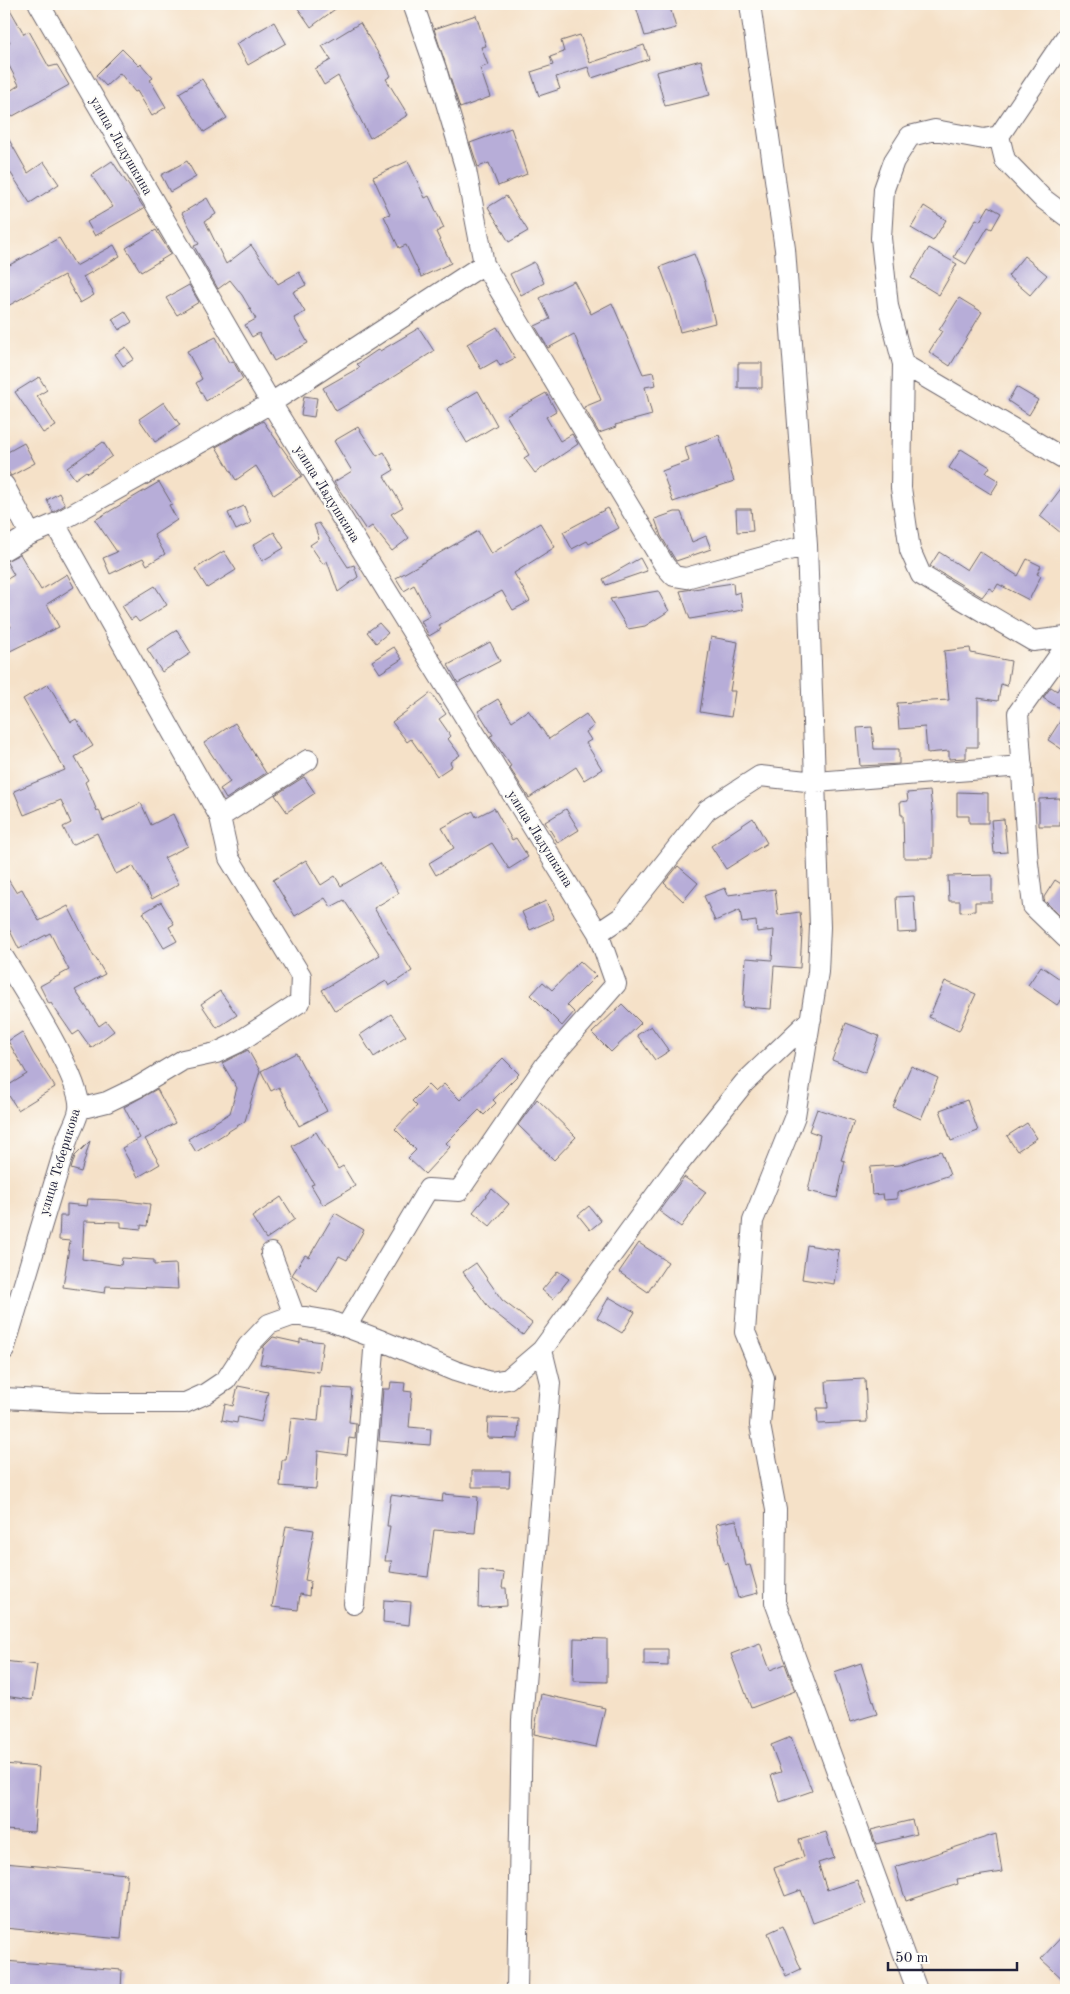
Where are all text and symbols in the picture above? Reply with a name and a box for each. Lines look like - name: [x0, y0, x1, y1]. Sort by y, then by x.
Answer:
- street label: улица Ладушкина: [87, 94, 155, 198]
- street label: улица Ладушкина: [291, 443, 363, 545]
- street label: улица Ладушкина: [504, 788, 576, 890]
- street label: улица Теберикова: [37, 1107, 83, 1217]
- scale bar: [888, 1939, 1016, 1971]
- text: 50 m: [895, 1951, 929, 1966]

